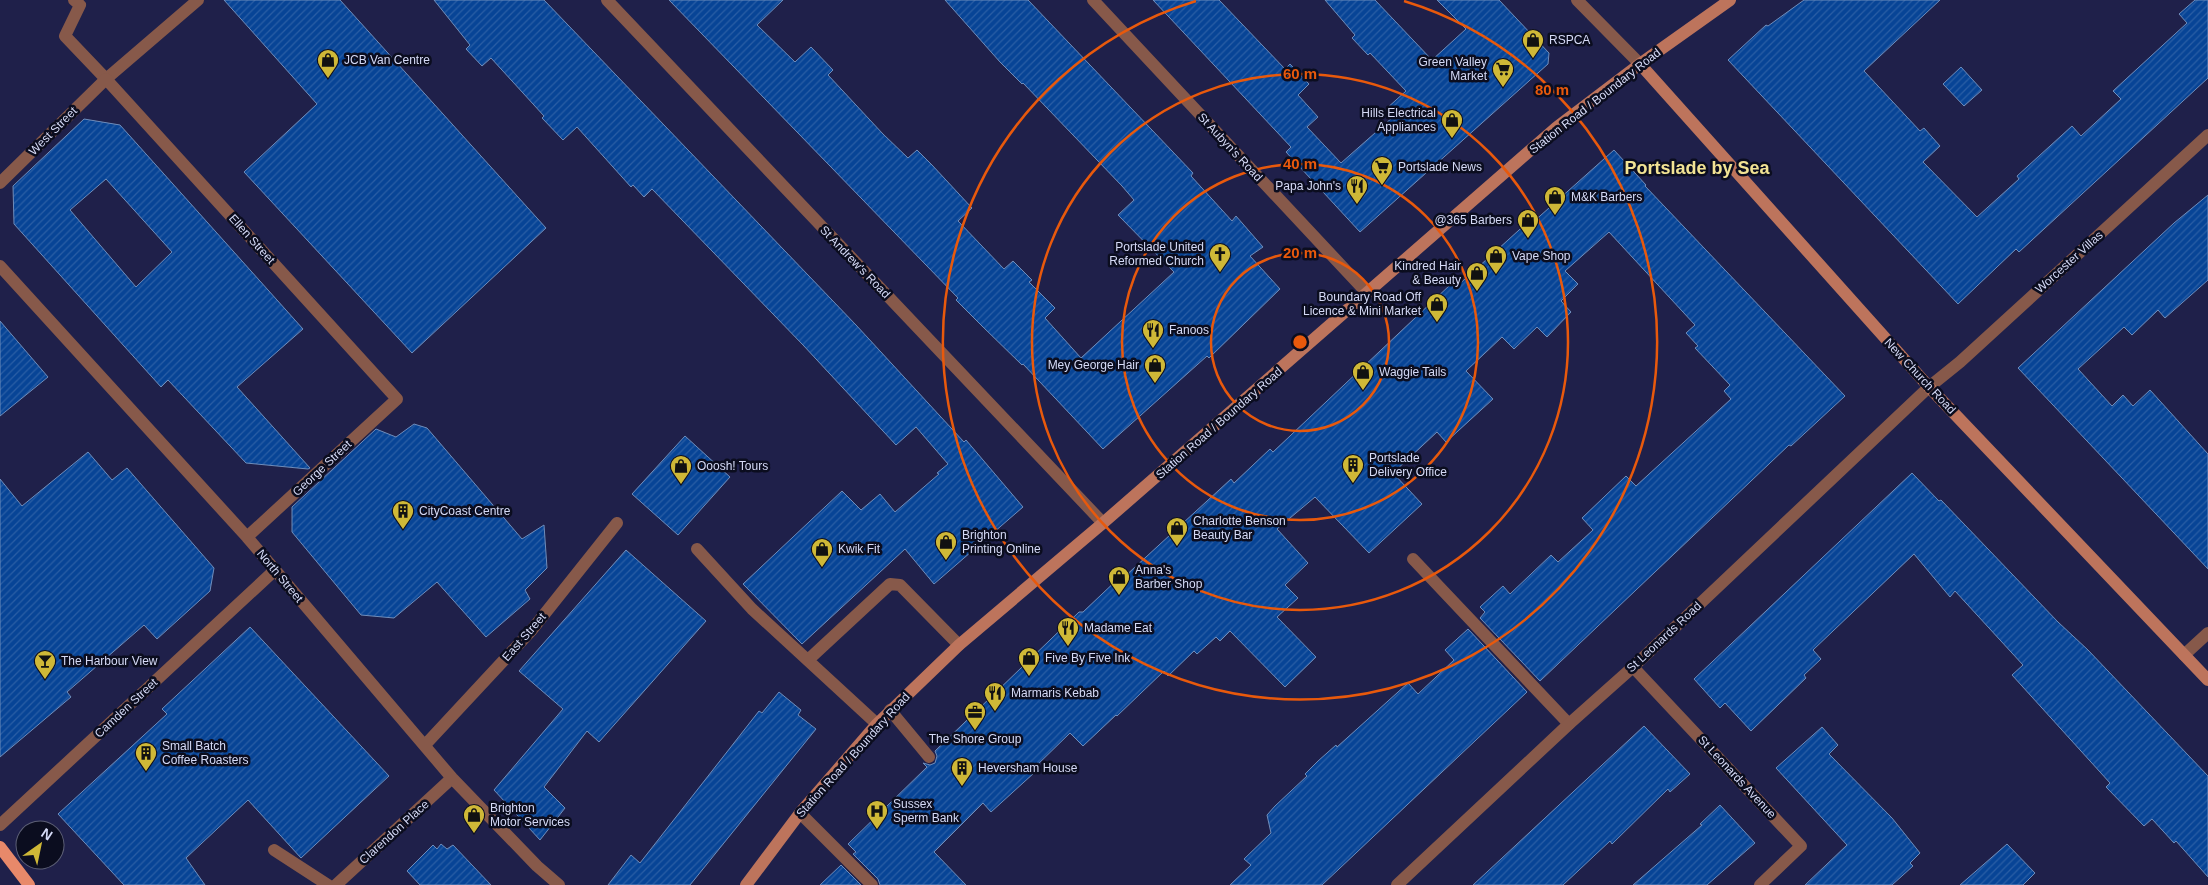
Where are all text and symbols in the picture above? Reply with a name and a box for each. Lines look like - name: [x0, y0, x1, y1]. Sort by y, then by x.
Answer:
- shop icon: RSPCA: [1521, 28, 1545, 59]
- place label: RSPCA: [1549, 33, 1590, 47]
- street label: Station Road / Boundary Road: [1527, 45, 1663, 157]
- shop icon: JCB Van Centre: [316, 48, 340, 79]
- place label: JCB Van Centre: [344, 53, 430, 67]
- place label: Green Valley Market: [1419, 55, 1488, 83]
- supermarket icon: Green Valley Market: [1491, 57, 1515, 88]
- text: 60 m: [1283, 65, 1317, 82]
- text: 80 m: [1535, 81, 1569, 98]
- street label: West Street: [26, 103, 81, 158]
- place label: Hills Electrical Appliances: [1361, 106, 1436, 134]
- shop icon: Hills Electrical Appliances: [1440, 108, 1464, 139]
- street label: St Aubyn's Road: [1195, 110, 1265, 184]
- text: 40 m: [1283, 155, 1317, 172]
- supermarket icon: Portslade News: [1370, 155, 1394, 186]
- district label: Portslade by Sea: [1624, 158, 1771, 178]
- place label: Portslade News: [1398, 160, 1482, 174]
- restaurant icon: Papa John's: [1345, 174, 1369, 205]
- place label: Papa John's: [1275, 179, 1341, 193]
- shop icon: M&K Barbers: [1543, 185, 1567, 216]
- place label: M&K Barbers: [1571, 190, 1642, 204]
- shop icon: @365 Barbers: [1516, 208, 1540, 239]
- street label: Ellen Street: [226, 211, 278, 267]
- place label: @365 Barbers: [1434, 213, 1512, 227]
- street label: St Andrew's Road: [817, 223, 893, 301]
- street label: Worcester Villas: [2032, 228, 2106, 296]
- place label: Portslade United Reformed Church: [1109, 240, 1204, 268]
- church icon: Portslade United Reformed Church: [1208, 242, 1232, 273]
- text: 20 m: [1283, 244, 1317, 261]
- shop icon: Vape Shop: [1484, 244, 1508, 275]
- place label: Vape Shop: [1512, 249, 1571, 263]
- place label: Kindred Hair & Beauty: [1394, 259, 1461, 287]
- shop icon: Kindred Hair & Beauty: [1465, 261, 1489, 292]
- place label: Boundary Road Off Licence & Mini Market: [1303, 290, 1422, 318]
- shop icon: Boundary Road Off Licence & Mini Market: [1425, 292, 1449, 323]
- restaurant icon: Fanoos: [1141, 318, 1165, 349]
- place label: Fanoos: [1169, 323, 1209, 337]
- centre of rings: [1291, 333, 1309, 351]
- street label: New Church Road: [1881, 335, 1959, 417]
- shop icon: Mey George Hair: [1143, 353, 1167, 384]
- place label: Mey George Hair: [1048, 358, 1139, 372]
- shop icon: Waggie Tails: [1351, 360, 1375, 391]
- street label: Station Road / Boundary Road: [1153, 364, 1285, 482]
- place label: Waggie Tails: [1379, 365, 1446, 379]
- street label: George Street: [290, 437, 355, 499]
- place label: Portslade Delivery Office: [1369, 451, 1447, 479]
- building icon: Portslade Delivery Office: [1341, 453, 1365, 484]
- shop icon: Ooosh! Tours: [669, 454, 693, 485]
- place label: Ooosh! Tours: [697, 459, 768, 473]
- building icon: CityCoast Centre: [391, 499, 415, 530]
- place label: CityCoast Centre: [419, 504, 511, 518]
- place label: Charlotte Benson Beauty Bar: [1193, 514, 1286, 542]
- shop icon: Charlotte Benson Beauty Bar: [1165, 516, 1189, 547]
- place label: Brighton Printing Online: [962, 528, 1041, 556]
- shop icon: Brighton Printing Online: [934, 530, 958, 561]
- shop icon: Kwik Fit: [810, 537, 834, 568]
- place label: Kwik Fit: [838, 542, 881, 556]
- street label: North Street: [254, 547, 307, 606]
- place label: Anna's Barber Shop: [1135, 563, 1203, 591]
- shop icon: Anna's Barber Shop: [1107, 565, 1131, 596]
- street label: St Leonards Road: [1624, 599, 1704, 675]
- street label: East Street: [499, 610, 549, 664]
- restaurant icon: Madame Eat: [1056, 616, 1080, 647]
- place label: Madame Eat: [1084, 621, 1153, 635]
- shop icon: Five By Five Ink: [1017, 646, 1041, 677]
- bar icon: The Harbour View: [33, 649, 57, 680]
- place label: Five By Five Ink: [1045, 651, 1131, 665]
- place label: The Harbour View: [61, 654, 158, 668]
- street label: Camden Street: [92, 675, 161, 741]
- restaurant icon: Marmaris Kebab: [983, 681, 1007, 712]
- place label: Marmaris Kebab: [1011, 686, 1099, 700]
- street label: Station Road / Boundary Road: [793, 690, 913, 820]
- office icon: The Shore Group: [963, 700, 987, 731]
- place label: The Shore Group: [929, 732, 1022, 746]
- street label: St Leonards Avenue: [1695, 733, 1779, 821]
- place label: Small Batch Coffee Roasters: [162, 739, 249, 767]
- building icon: Small Batch Coffee Roasters: [134, 741, 158, 772]
- building icon: Heversham House: [950, 756, 974, 787]
- place label: Heversham House: [978, 761, 1078, 775]
- street label: Clarendon Place: [356, 797, 432, 867]
- place label: Sussex Sperm Bank: [893, 797, 960, 825]
- hospital icon: Sussex Sperm Bank: [865, 799, 889, 830]
- place label: Brighton Motor Services: [490, 801, 570, 829]
- shop icon: Brighton Motor Services: [462, 803, 486, 834]
- north arrow: [15, 820, 65, 870]
- text: N: [38, 825, 56, 844]

